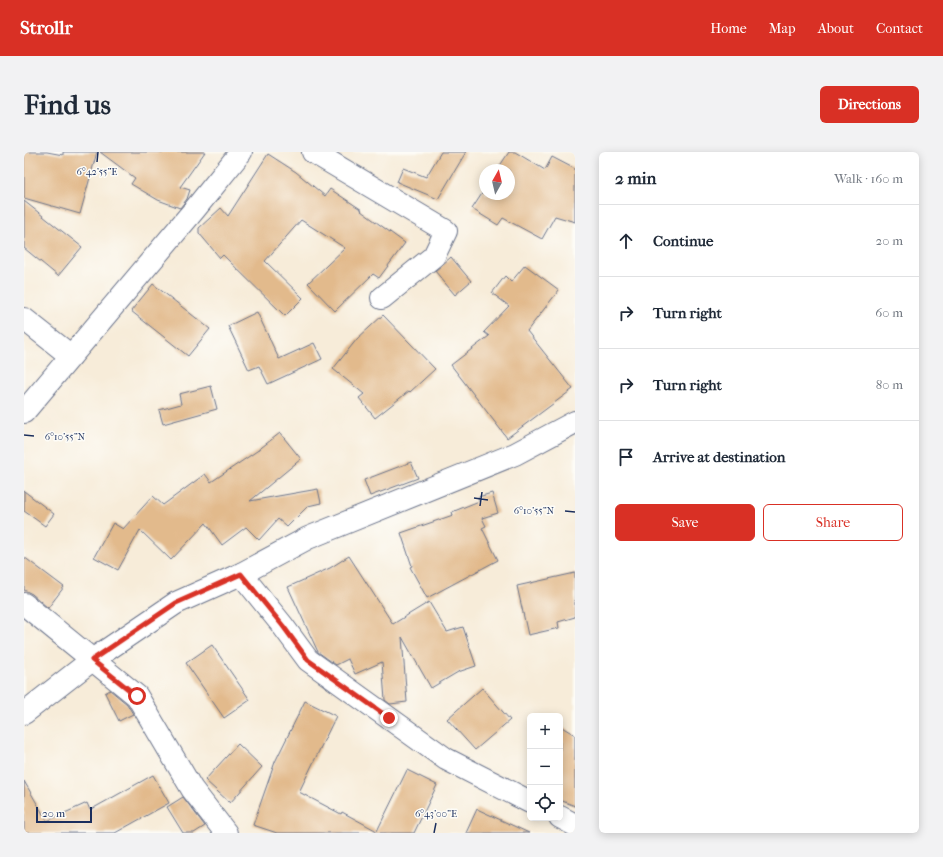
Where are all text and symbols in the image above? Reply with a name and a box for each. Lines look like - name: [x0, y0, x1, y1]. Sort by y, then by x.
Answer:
- text: Strollr: [20, 17, 73, 39]
- text: Home: [710, 20, 747, 37]
- text: Map: [769, 20, 796, 37]
- text: About: [818, 20, 854, 37]
- text: Contact: [876, 20, 923, 37]
- button: Directions: [820, 86, 919, 123]
- text: Find us: [24, 88, 111, 121]
- north arrow: [479, 164, 515, 200]
- text: 6°42'55"E: [77, 166, 117, 178]
- text: 2 min: [615, 168, 656, 188]
- text: Walk · 160 m: [834, 171, 903, 186]
- icon: ahead: [615, 230, 637, 252]
- text: Continue: [653, 232, 713, 250]
- text: 20 m: [876, 233, 903, 248]
- icon: right: [615, 302, 637, 324]
- text: Turn right: [653, 304, 722, 322]
- text: 60 m: [875, 305, 903, 320]
- icon: right: [615, 374, 637, 396]
- text: Turn right: [653, 376, 722, 394]
- text: 80 m: [876, 377, 903, 392]
- text: 6°10'55"N: [45, 431, 86, 443]
- icon: arrive: [615, 446, 637, 468]
- text: Arrive at destination: [653, 448, 785, 466]
- button: Save: [615, 504, 755, 541]
- button: Share: [763, 504, 903, 541]
- text: 6°10'55"N: [514, 505, 555, 517]
- route start: [128, 687, 146, 705]
- route end: [380, 709, 398, 727]
- map controls: [527, 713, 563, 821]
- button: +: [527, 713, 563, 749]
- button: −: [527, 749, 563, 785]
- button: locate: [527, 785, 563, 821]
- scale bar: [36, 805, 92, 824]
- text: 20 m: [42, 807, 65, 820]
- text: 6°43'00"E: [415, 808, 457, 820]

